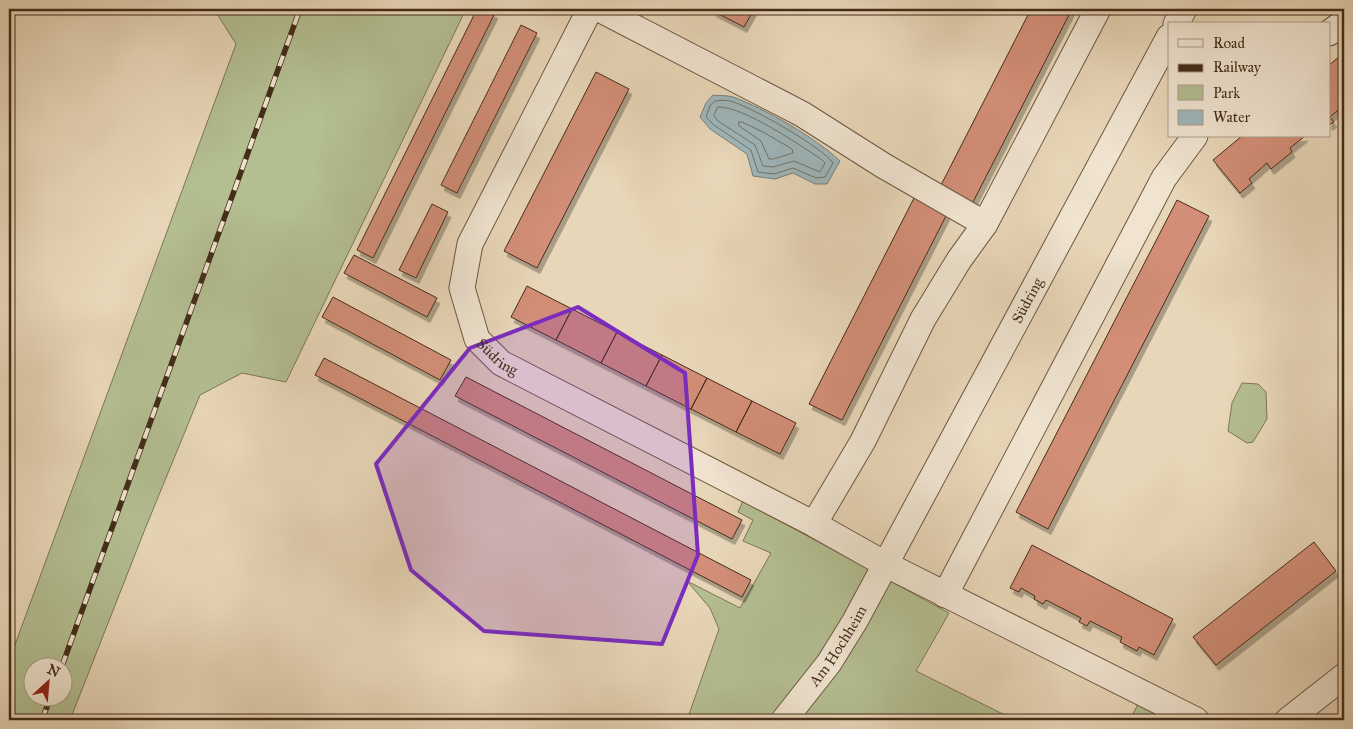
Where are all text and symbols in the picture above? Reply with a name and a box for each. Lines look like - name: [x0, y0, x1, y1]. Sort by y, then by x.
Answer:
- legend: [1168, 22, 1330, 138]
- text: Road: [1213, 34, 1245, 52]
- text: Railway: [1213, 58, 1262, 76]
- text: Park: [1213, 84, 1240, 102]
- text: Water: [1213, 108, 1250, 126]
- street label: Südring: [1008, 274, 1047, 326]
- street label: Südring: [473, 335, 522, 380]
- street label: Am Hochheim: [805, 602, 871, 690]
- north arrow: [22, 656, 72, 706]
- text: N: [44, 661, 63, 681]

